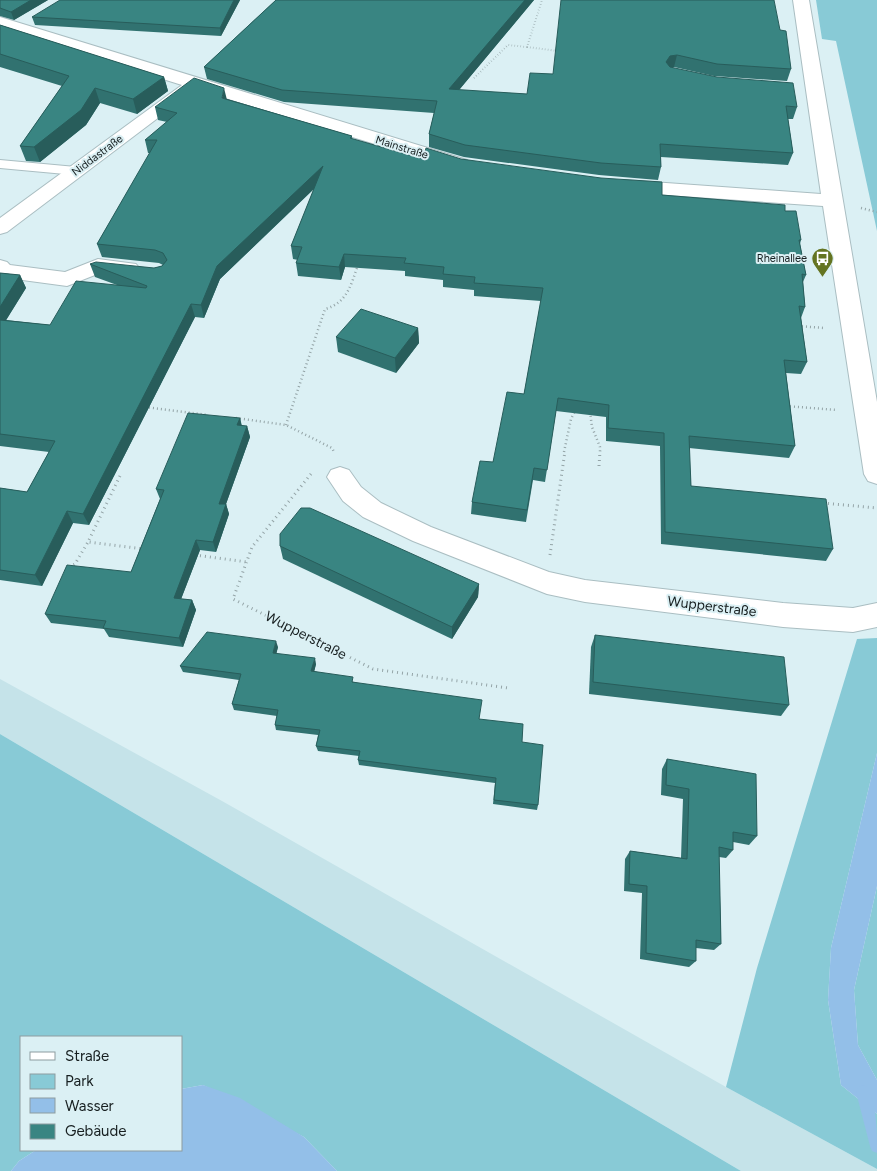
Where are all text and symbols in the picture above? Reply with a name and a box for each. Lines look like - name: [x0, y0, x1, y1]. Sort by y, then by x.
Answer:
- street label: Niddastraße: [69, 132, 125, 179]
- street label: Mainstraße: [374, 133, 430, 162]
- bus stop icon: Rheinallee: [811, 246, 835, 277]
- place label: Rheinallee: [757, 252, 807, 265]
- street label: Wupperstraße: [667, 593, 758, 620]
- street label: Wupperstraße: [262, 608, 350, 663]
- legend: [20, 1036, 182, 1151]
- text: Straße: [65, 1047, 109, 1065]
- text: Park: [65, 1072, 94, 1090]
- text: Wasser: [65, 1097, 114, 1115]
- text: Gebäude: [65, 1122, 126, 1140]

